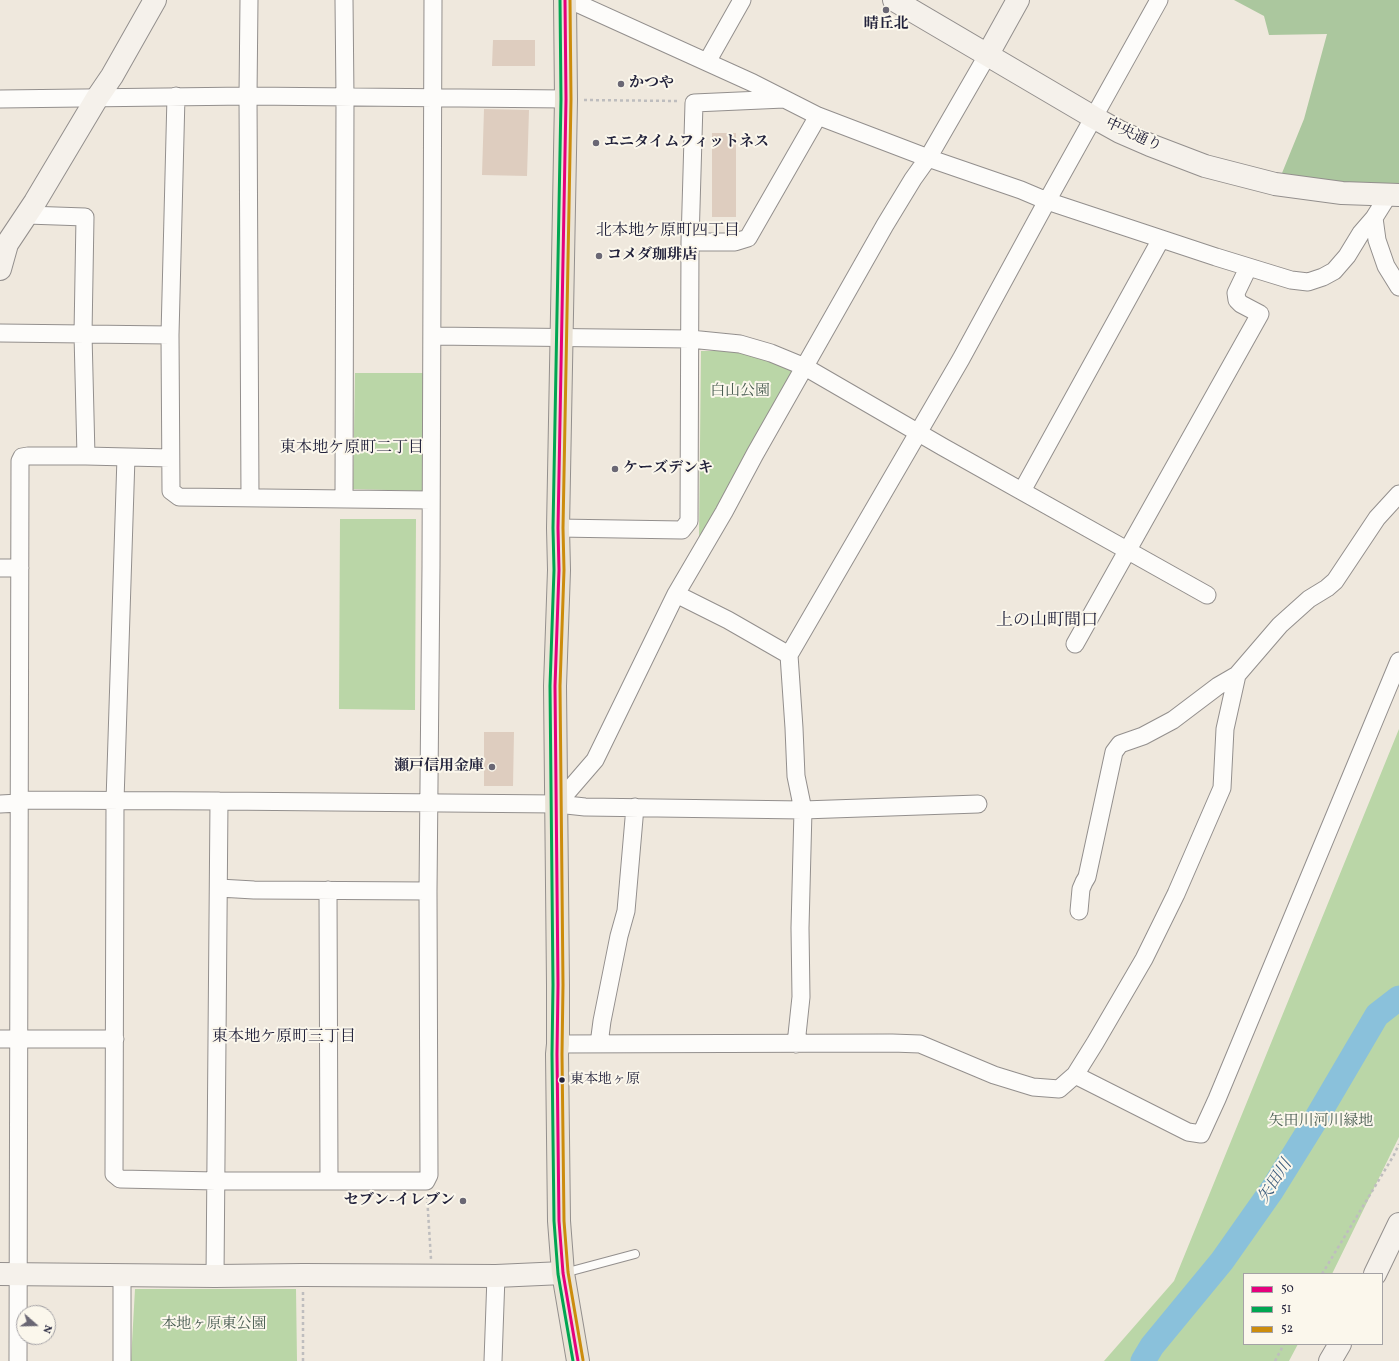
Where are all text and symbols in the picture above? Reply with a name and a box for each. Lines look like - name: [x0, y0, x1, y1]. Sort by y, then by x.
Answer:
- marker: 晴丘北: [881, 5, 891, 15]
- place label: 晴丘北: [864, 16, 908, 34]
- place label: かつや: [629, 75, 674, 93]
- marker: かつや: [616, 79, 626, 89]
- street label: 中央通り: [1102, 115, 1164, 157]
- place label: エニタイムフィットネス: [604, 134, 769, 152]
- marker: エニタイムフィットネス: [591, 138, 601, 148]
- district label: 北本地ケ原町四丁目: [596, 222, 740, 242]
- place label: コメダ珈琲店: [607, 247, 697, 265]
- marker: コメダ珈琲店: [594, 251, 604, 261]
- park label: 白山公園: [710, 383, 770, 401]
- district label: 東本地ケ原町二丁目: [280, 439, 424, 459]
- place label: ケーズデンキ: [623, 460, 713, 478]
- marker: ケーズデンキ: [610, 464, 620, 474]
- district label: 上の山町間口: [996, 612, 1098, 632]
- place label: 瀬戸信用金庫: [394, 758, 484, 776]
- marker: 瀬戸信用金庫: [487, 762, 497, 772]
- district label: 東本地ケ原町三丁目: [212, 1028, 356, 1048]
- place label: 東本地ヶ原: [570, 1072, 640, 1088]
- marker: 東本地ヶ原: [557, 1075, 567, 1085]
- park label: 矢田川河川緑地: [1269, 1113, 1373, 1131]
- water label: 矢田川: [1255, 1157, 1297, 1207]
- place label: セブン-イレブン: [344, 1192, 455, 1210]
- marker: セブン-イレブン: [458, 1196, 468, 1206]
- legend: [1243, 1273, 1383, 1345]
- text: 50: [1281, 1281, 1294, 1297]
- text: 51: [1281, 1301, 1291, 1317]
- north arrow: [16, 1305, 56, 1345]
- park label: 本地ヶ原東公園: [162, 1316, 266, 1334]
- text: 52: [1281, 1321, 1293, 1337]
- text: N: [38, 1323, 55, 1335]

